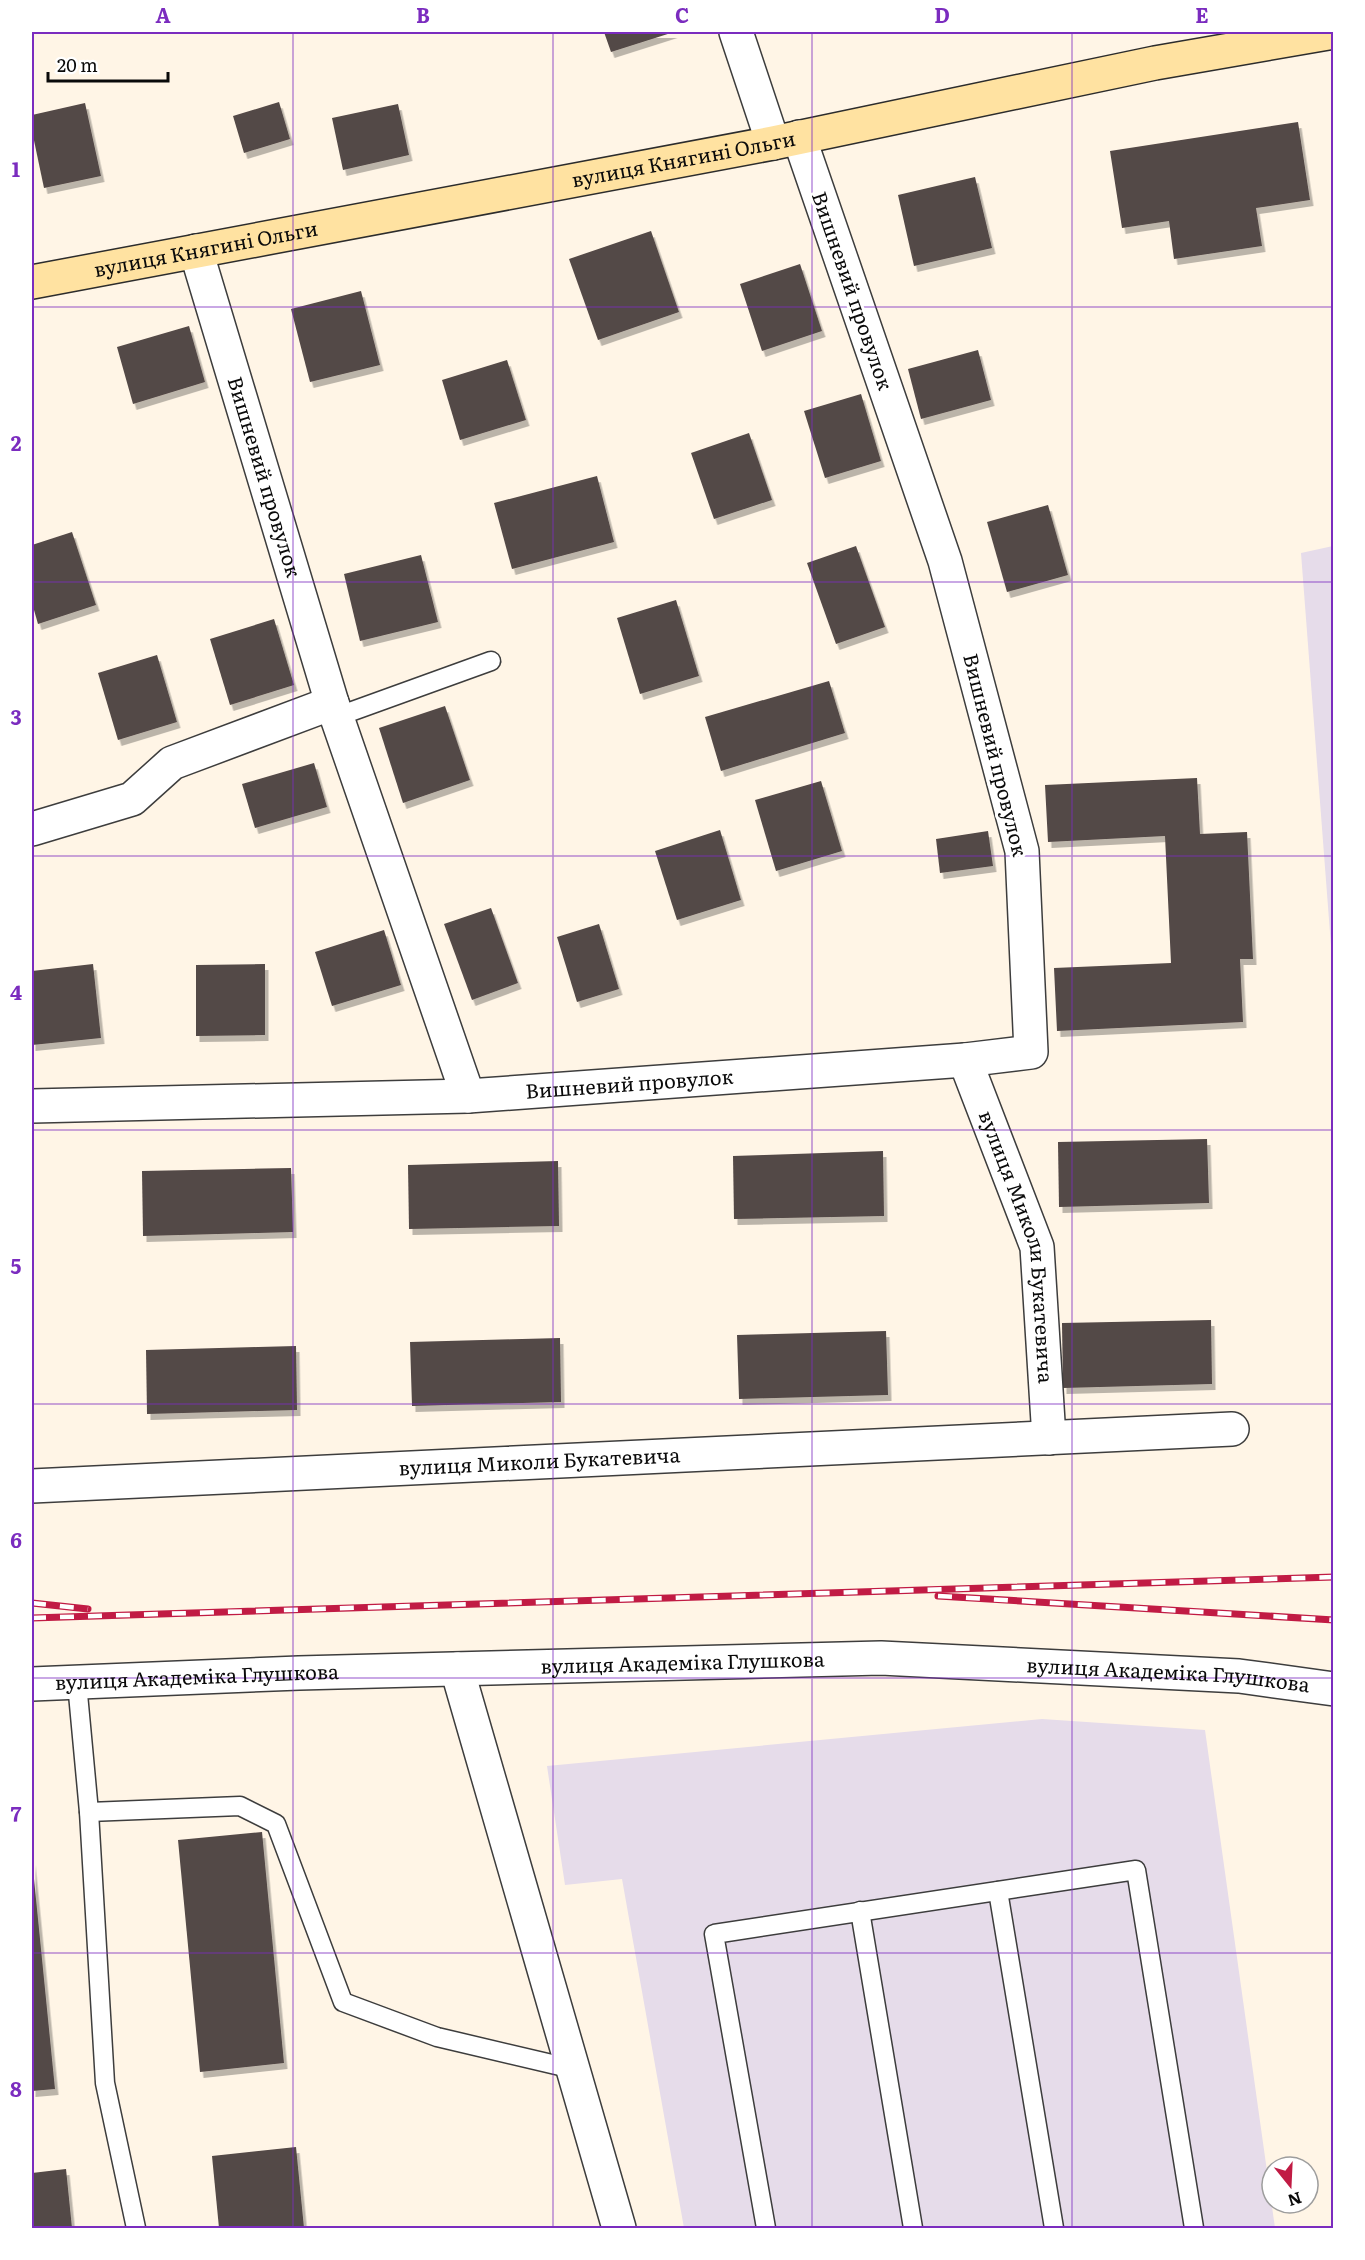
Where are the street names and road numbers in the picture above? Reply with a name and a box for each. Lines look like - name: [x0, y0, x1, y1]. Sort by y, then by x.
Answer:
- street label: вулиця Княгині Ольги: [569, 122, 798, 194]
- street label: Вишневий провулок: [806, 187, 902, 394]
- street label: вулиця Княгині Ольги: [91, 212, 320, 283]
- street label: Вишневий провулок: [222, 372, 310, 581]
- street label: Вишневий провулок: [957, 650, 1037, 859]
- street label: Вишневий провулок: [524, 1060, 734, 1105]
- street label: вулиця Миколи Букатевича: [973, 1105, 1063, 1384]
- street label: вулиця Миколи Букатевича: [398, 1438, 681, 1482]
- street label: вулиця Академіка Глушкова: [540, 1642, 825, 1680]
- street label: вулиця Академіка Глушкова: [1026, 1648, 1312, 1699]
- street label: вулиця Академіка Глушкова: [54, 1655, 339, 1696]

